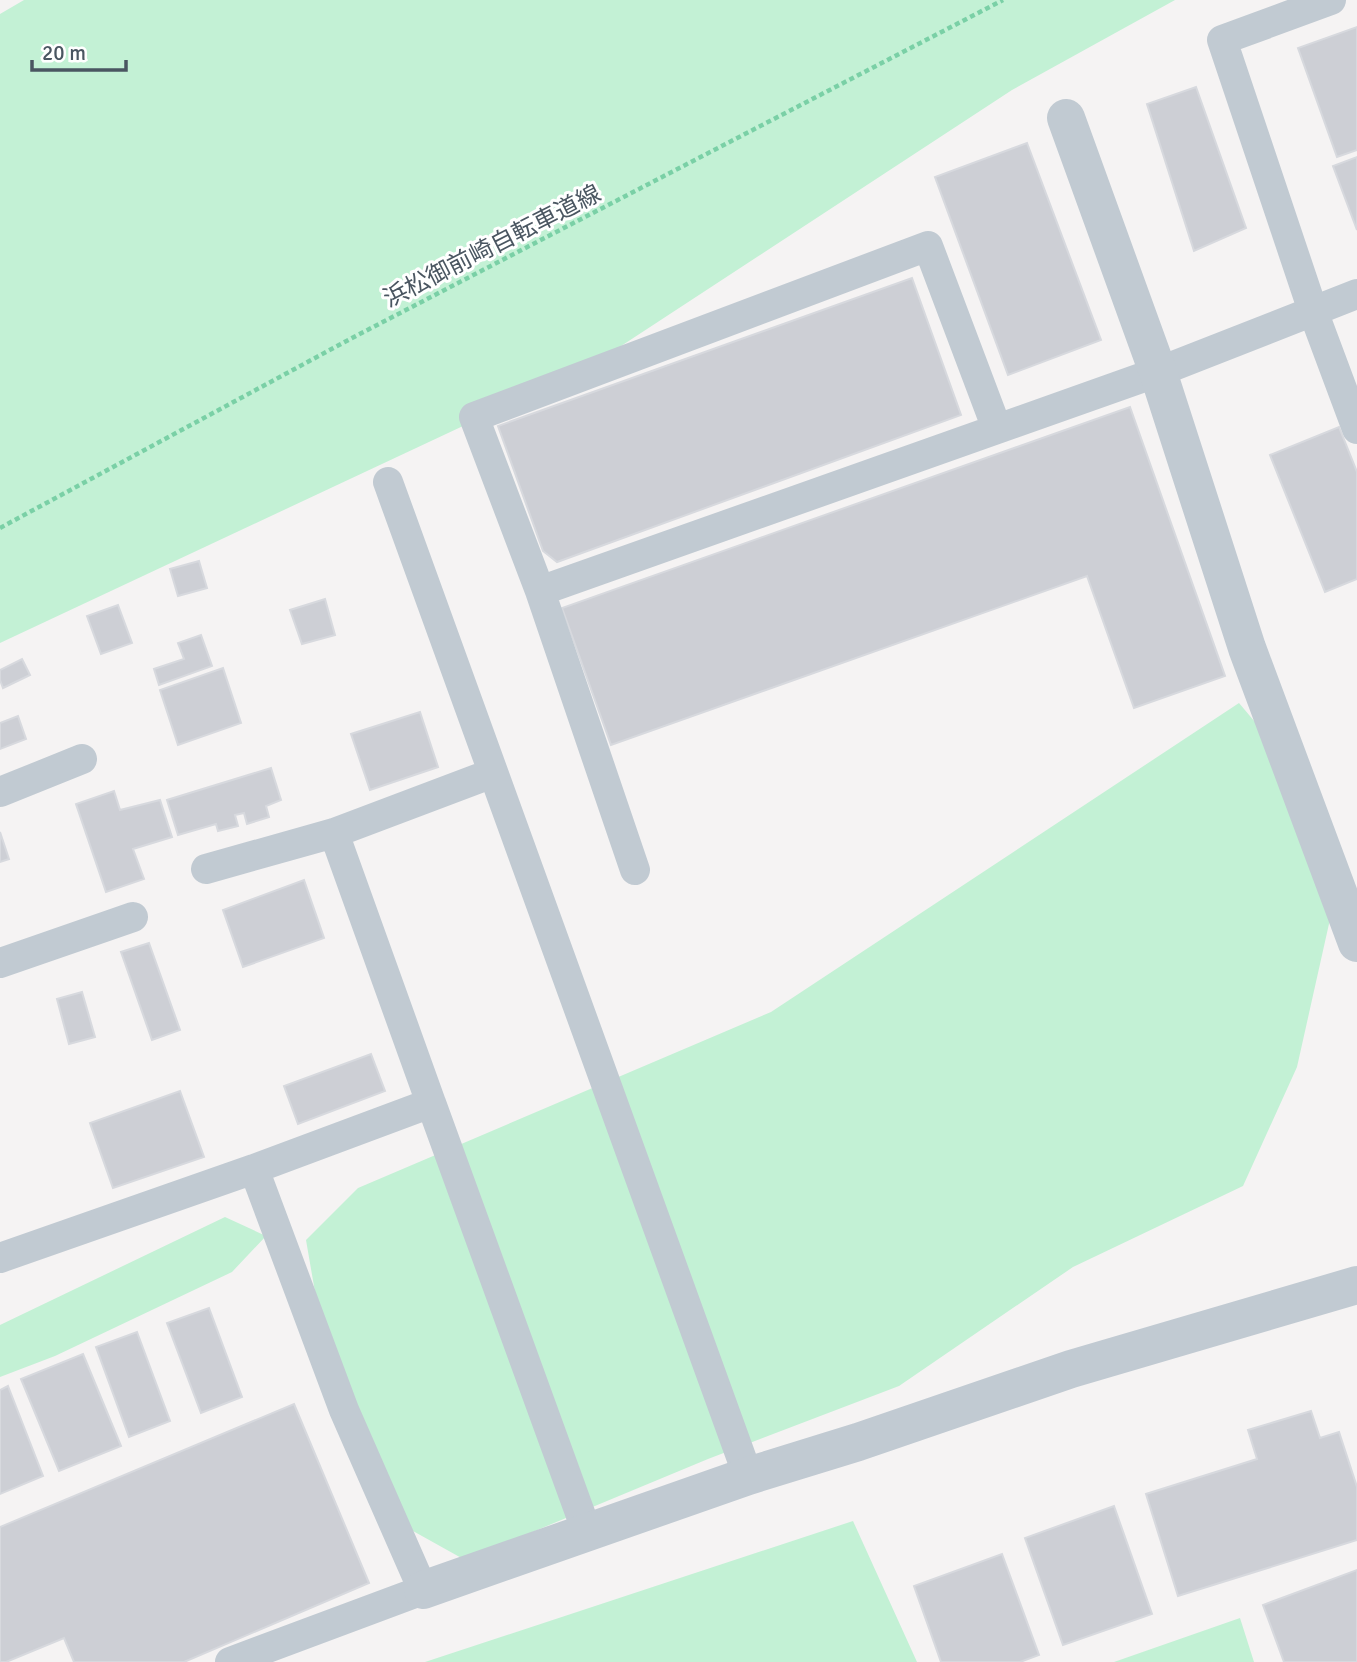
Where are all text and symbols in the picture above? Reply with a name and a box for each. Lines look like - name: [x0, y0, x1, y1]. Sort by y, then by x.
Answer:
- scale bar: [32, 28, 126, 72]
- text: 20 m: [42, 40, 86, 66]
- street label: 浜松御前崎自転車道線: [378, 178, 606, 314]

